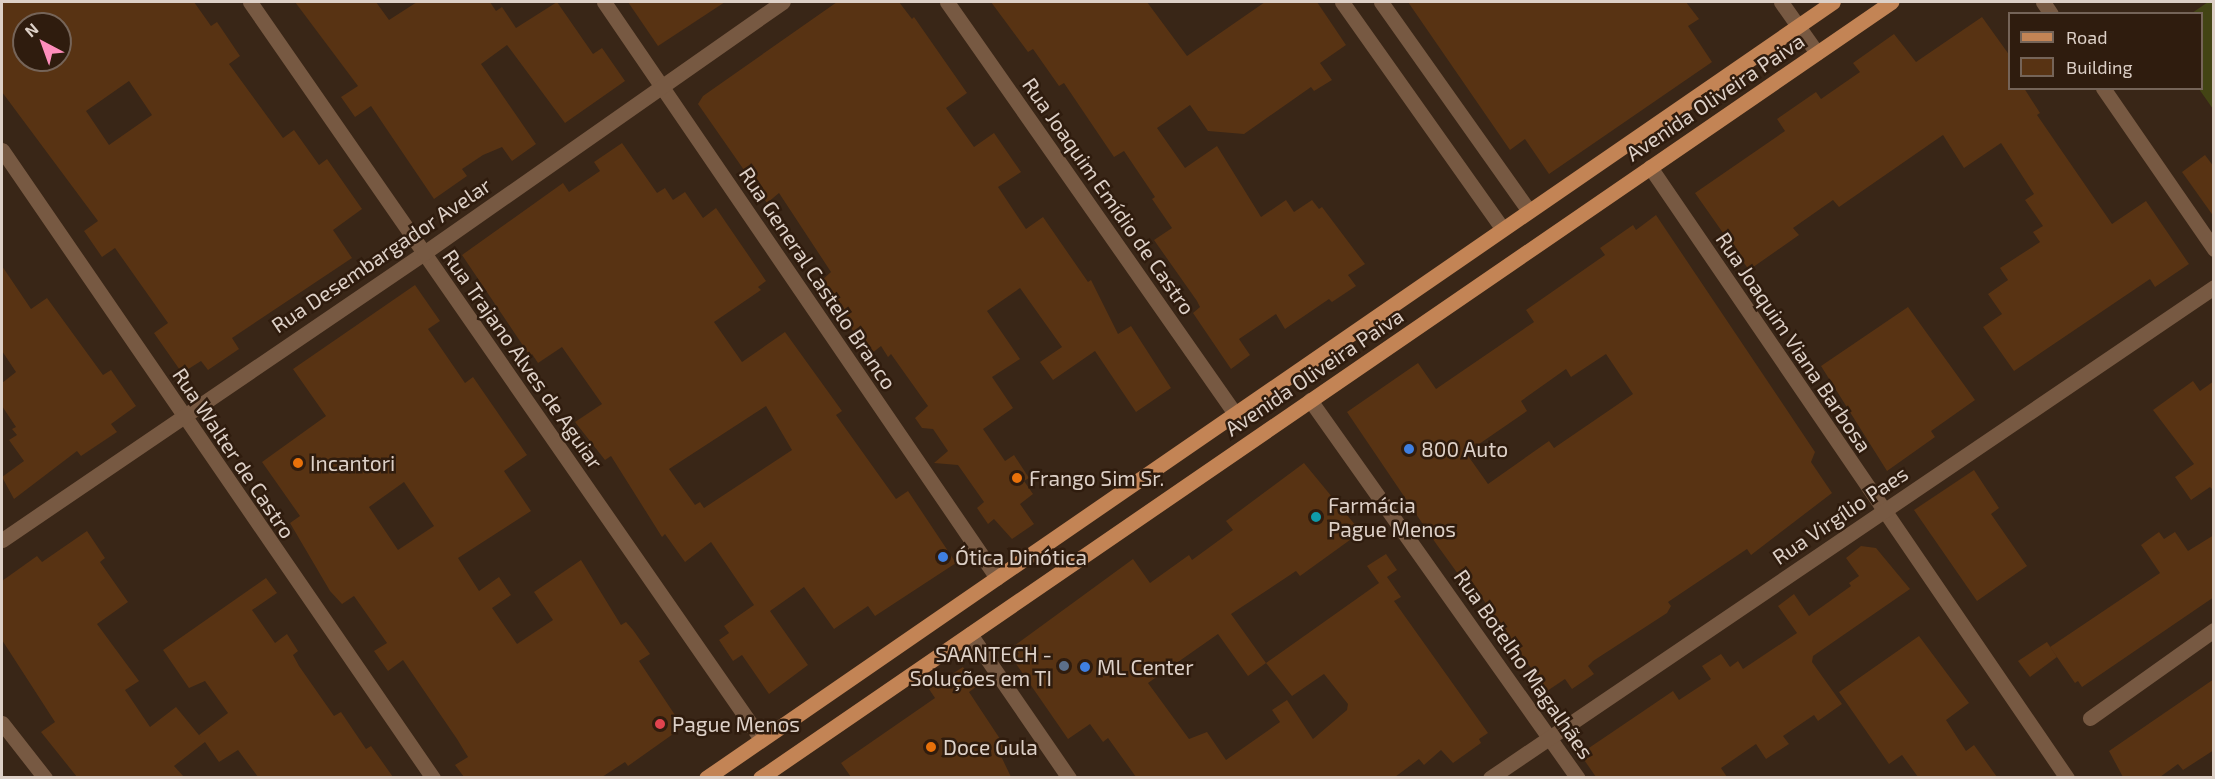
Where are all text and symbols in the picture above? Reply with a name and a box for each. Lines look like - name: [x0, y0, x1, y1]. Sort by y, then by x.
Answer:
- north arrow: [12, 12, 72, 72]
- legend: [2008, 12, 2203, 90]
- text: N: [21, 19, 42, 41]
- text: Road: [2066, 26, 2107, 48]
- street label: Avenida Oliveira Paiva: [1621, 28, 1809, 166]
- text: Building: [2066, 56, 2133, 78]
- street label: Rua Joaquim Emídio de Castro: [1017, 73, 1201, 319]
- street label: Rua General Castelo Branco: [734, 162, 902, 394]
- street label: Rua Desembargador Avelar: [266, 172, 496, 338]
- street label: Rua Joaquim Viana Barbosa: [1711, 227, 1877, 457]
- street label: Rua Trajano Alves de Aguiar: [437, 244, 609, 474]
- street label: Avenida Oliveira Paiva: [1220, 303, 1408, 441]
- street label: Rua Walter de Castro: [167, 363, 301, 543]
- place label: 800 Auto: [1421, 436, 1509, 462]
- marker: 800 Auto: [1402, 442, 1416, 456]
- place label: Incantori: [310, 450, 395, 476]
- marker: Incantori: [291, 456, 305, 470]
- street label: Rua Virgílio Paes: [1767, 460, 1913, 570]
- place label: Frango Sim Sr.: [1029, 465, 1164, 491]
- marker: Frango Sim Sr.: [1010, 471, 1024, 485]
- place label: Farmácia Pague Menos: [1328, 492, 1456, 542]
- marker: Farmácia Pague Menos: [1309, 510, 1323, 524]
- place label: Ótica Dinótica: [955, 544, 1087, 570]
- marker: Ótica Dinótica: [936, 550, 950, 564]
- street label: Rua Botelho Magalhães: [1449, 564, 1599, 764]
- place label: SAANTECH - Soluções em TI: [909, 641, 1052, 691]
- place label: ML Center: [1097, 654, 1194, 680]
- marker: SAANTECH - Soluções em TI: [1057, 659, 1071, 673]
- marker: ML Center: [1078, 660, 1092, 674]
- place label: Pague Menos: [672, 711, 800, 737]
- marker: Pague Menos: [653, 717, 667, 731]
- place label: Doce Gula: [943, 734, 1038, 760]
- marker: Doce Gula: [924, 740, 938, 754]

